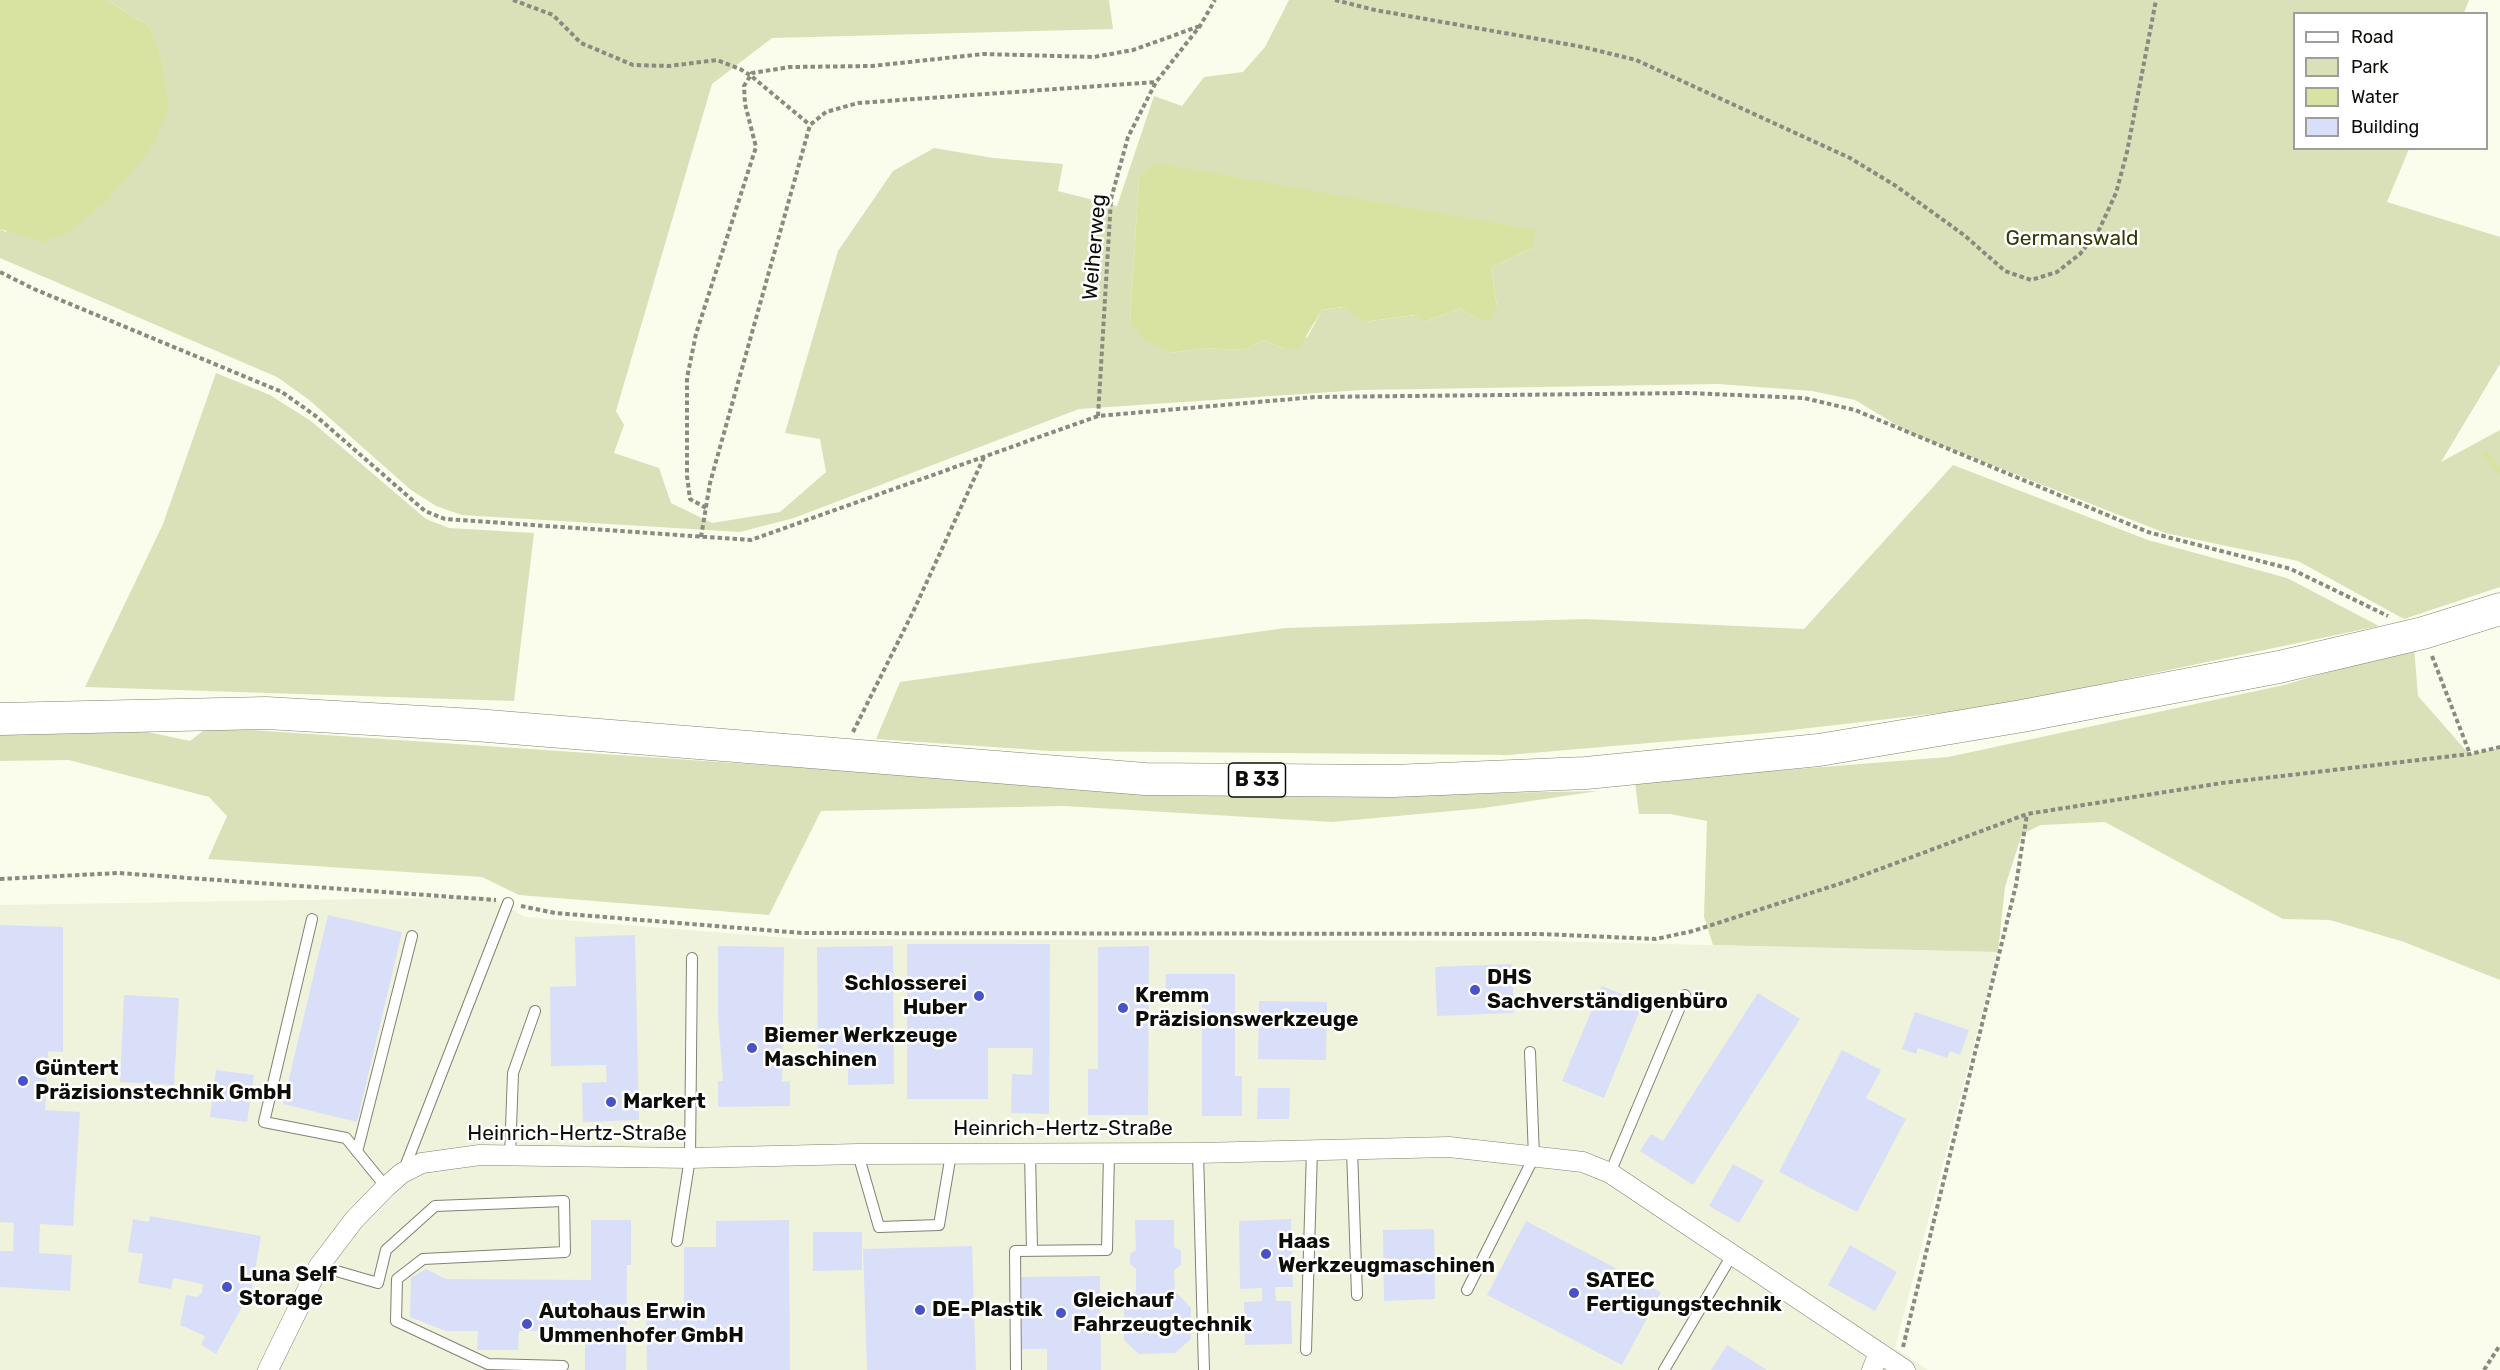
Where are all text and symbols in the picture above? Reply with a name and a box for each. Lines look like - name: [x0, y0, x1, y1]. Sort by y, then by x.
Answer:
- legend: [2293, 12, 2488, 150]
- text: Road: [2351, 26, 2394, 48]
- text: Park: [2351, 56, 2388, 78]
- text: Water: [2351, 86, 2399, 108]
- text: Building: [2351, 116, 2419, 138]
- street label: Weiherweg: [1078, 193, 1112, 301]
- park label: Germanswald: [2005, 226, 2139, 252]
- road number: B 33: [1228, 763, 1286, 797]
- place label: DHS Sachverständigenbüro: [1487, 965, 1728, 1015]
- place label: Schlosserei Huber: [845, 971, 967, 1021]
- place label: Kremm Präzisionswerkzeuge: [1135, 983, 1359, 1033]
- marker: DHS Sachverständigenbüro: [1468, 983, 1482, 997]
- marker: Schlosserei Huber: [972, 989, 986, 1003]
- marker: Kremm Präzisionswerkzeuge: [1116, 1001, 1130, 1015]
- place label: Biemer Werkzeuge Maschinen: [764, 1023, 958, 1073]
- marker: Biemer Werkzeuge Maschinen: [745, 1041, 759, 1055]
- place label: Güntert Präzisionstechnik GmbH: [35, 1056, 292, 1106]
- marker: Güntert Präzisionstechnik GmbH: [16, 1074, 30, 1088]
- place label: Markert: [623, 1089, 706, 1115]
- marker: Markert: [604, 1095, 618, 1109]
- street label: Heinrich-Hertz-Straße: [953, 1116, 1173, 1142]
- street label: Heinrich-Hertz-Straße: [467, 1121, 687, 1147]
- place label: Haas Werkzeugmaschinen: [1278, 1229, 1495, 1279]
- marker: Haas Werkzeugmaschinen: [1259, 1247, 1273, 1261]
- place label: Luna Self Storage: [239, 1262, 337, 1312]
- place label: SATEC Fertigungstechnik: [1586, 1268, 1782, 1318]
- marker: Luna Self Storage: [220, 1280, 234, 1294]
- marker: SATEC Fertigungstechnik: [1567, 1286, 1581, 1300]
- place label: Gleichauf Fahrzeugtechnik: [1073, 1288, 1252, 1338]
- place label: DE-Plastik: [932, 1297, 1043, 1323]
- place label: Autohaus Erwin Ummenhofer GmbH: [539, 1299, 744, 1349]
- marker: DE-Plastik: [913, 1303, 927, 1317]
- marker: Gleichauf Fahrzeugtechnik: [1054, 1306, 1068, 1320]
- marker: Autohaus Erwin Ummenhofer GmbH: [520, 1317, 534, 1331]

